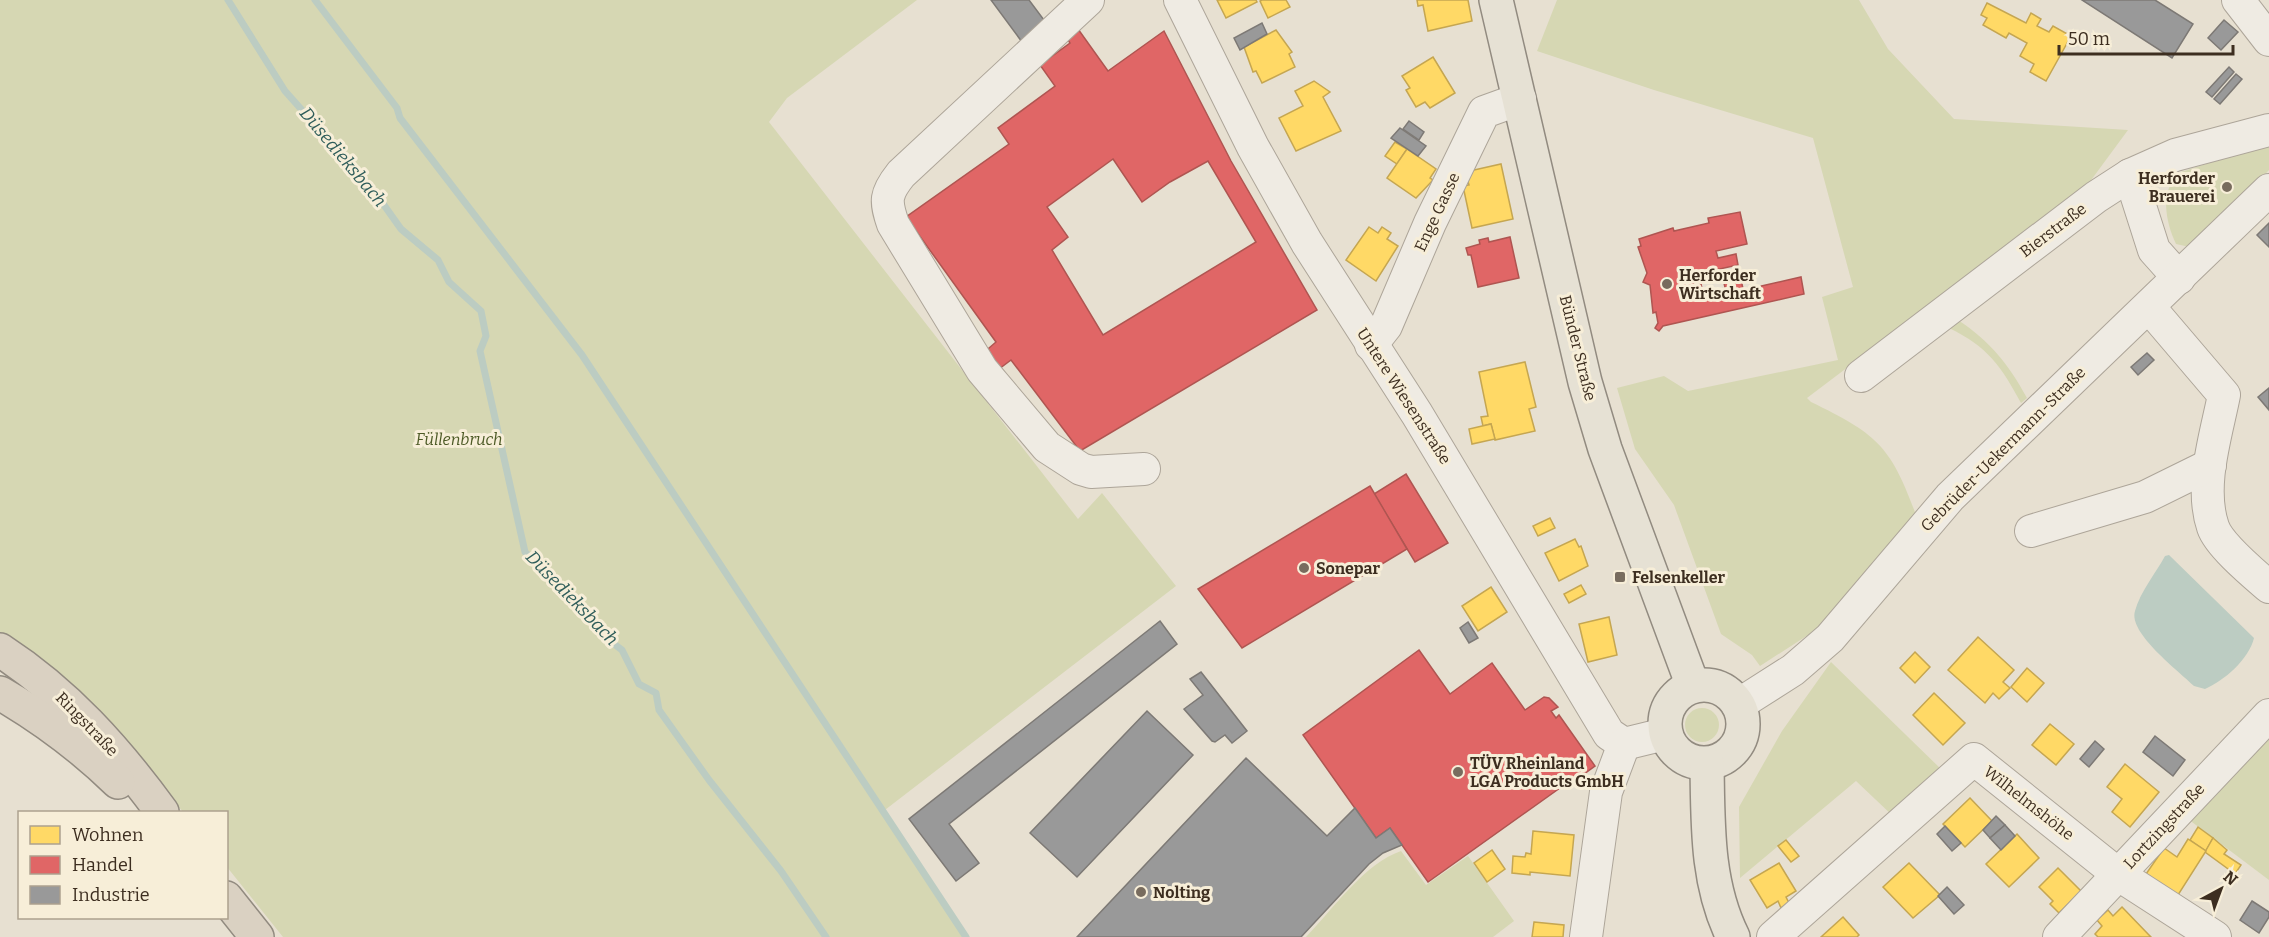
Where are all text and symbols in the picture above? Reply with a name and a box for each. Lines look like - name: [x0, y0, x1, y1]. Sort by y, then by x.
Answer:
- scale bar: [2059, 18, 2233, 56]
- text: 50 m: [2068, 28, 2110, 50]
- water label: Düsedieksbach: [295, 103, 391, 211]
- street label: Enge Gasse: [1410, 169, 1464, 255]
- place label: Herforder Brauerei: [2138, 169, 2215, 206]
- marker: Herforder Brauerei: [2220, 180, 2234, 194]
- street label: Bierstraße: [2016, 199, 2090, 261]
- place label: Herforder Wirtschaft: [1679, 266, 1762, 303]
- marker: Herforder Wirtschaft: [1660, 277, 1674, 291]
- street label: Bünder Straße: [1556, 293, 1600, 403]
- street label: Untere Wiesenstraße: [1353, 324, 1455, 468]
- street label: Gebrüder-Uekermann-Straße: [1917, 363, 2089, 535]
- park label: Füllenbruch: [416, 430, 502, 449]
- water label: Düsedieksbach: [521, 546, 623, 650]
- place label: Sonepar: [1316, 559, 1381, 578]
- marker: Sonepar: [1297, 561, 1311, 575]
- place label: Felsenkeller: [1632, 568, 1726, 587]
- marker: Felsenkeller: [1613, 570, 1627, 584]
- street label: Ringstraße: [52, 688, 122, 760]
- place label: TÜV Rheinland LGA Products GmbH: [1470, 754, 1624, 791]
- street label: Wilhelmshöhe: [1980, 762, 2078, 844]
- marker: TÜV Rheinland LGA Products GmbH: [1451, 765, 1465, 779]
- street label: Lortzingstraße: [2120, 779, 2208, 873]
- legend: [18, 811, 228, 919]
- text: Wohnen: [72, 824, 144, 846]
- text: Handel: [72, 854, 133, 876]
- north arrow: [2191, 859, 2251, 919]
- text: N: [2220, 867, 2241, 889]
- place label: Nolting: [1153, 883, 1210, 902]
- text: Industrie: [72, 884, 150, 906]
- marker: Nolting: [1134, 885, 1148, 899]

